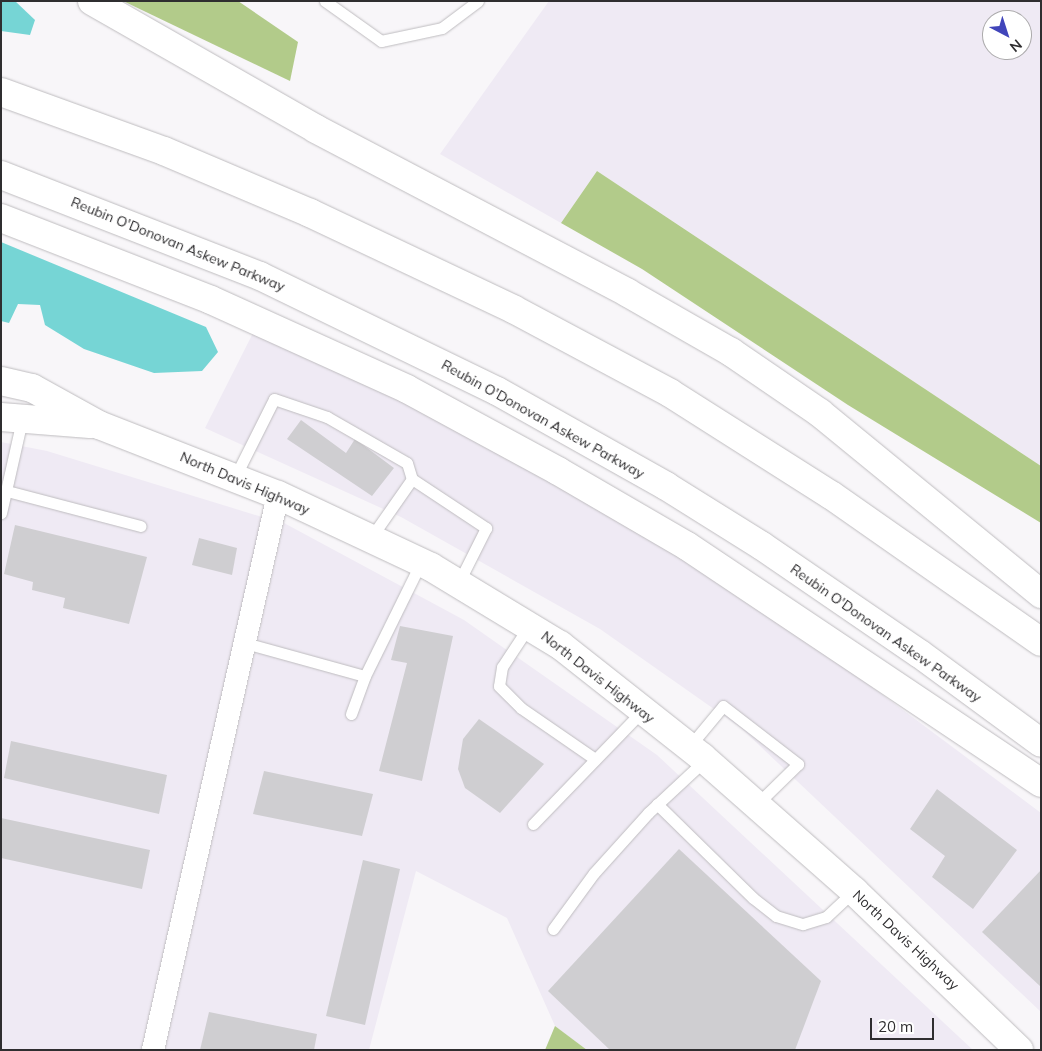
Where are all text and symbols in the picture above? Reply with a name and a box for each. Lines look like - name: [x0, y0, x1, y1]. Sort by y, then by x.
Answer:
- north arrow: [982, 10, 1032, 60]
- text: N: [1006, 35, 1026, 56]
- street label: Reubin O'Donovan Askew Parkway: [69, 193, 287, 295]
- street label: Reubin O'Donovan Askew Parkway: [439, 356, 647, 482]
- street label: North Davis Highway: [178, 448, 312, 518]
- street label: Reubin O'Donovan Askew Parkway: [787, 560, 985, 706]
- street label: North Davis Highway: [538, 628, 658, 726]
- street label: North Davis Highway: [849, 886, 963, 994]
- scale bar: [872, 1008, 936, 1040]
- text: 20 m: [878, 1017, 913, 1036]

